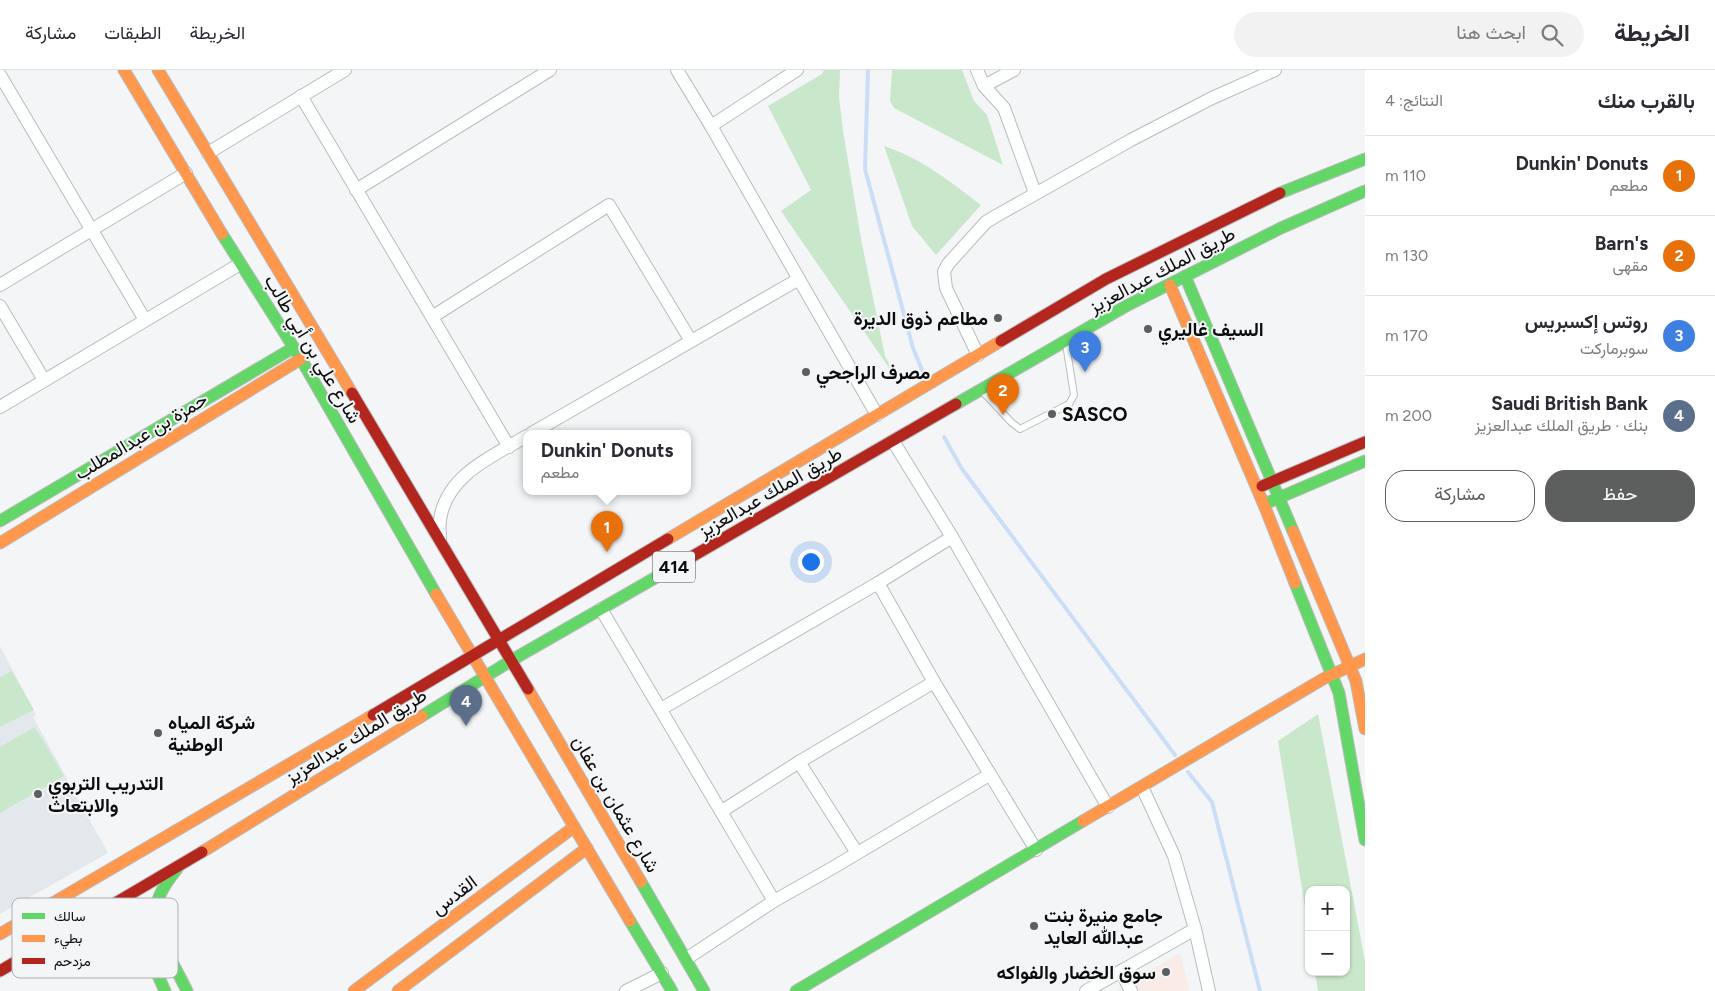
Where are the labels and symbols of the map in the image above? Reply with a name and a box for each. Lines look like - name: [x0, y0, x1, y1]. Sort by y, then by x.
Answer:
- street label: طريق الملك عبدالعزيز: [1084, 222, 1239, 319]
- street label: شارع علي بن أبي طالب: [256, 271, 366, 429]
- place label: مطاعم ذوق الديرة: [853, 307, 988, 331]
- marker: مطاعم ذوق الديرة: [992, 312, 1004, 324]
- place label: السيف غاليري: [1158, 318, 1264, 346]
- marker: السيف غاليري: [1142, 323, 1154, 335]
- pin: 3: [1069, 331, 1101, 372]
- place label: مصرف الراجحي: [816, 361, 930, 389]
- marker: مصرف الراجحي: [800, 366, 812, 378]
- pin: 2: [987, 374, 1019, 415]
- street label: حمزة بن عبدالمطلب: [70, 387, 212, 485]
- place label: SASCO: [1062, 403, 1127, 426]
- marker: SASCO: [1046, 408, 1058, 420]
- street label: طريق الملك عبدالعزيز: [693, 441, 846, 543]
- pin: 1: [591, 511, 623, 552]
- your location: [798, 549, 824, 575]
- road number: 414: [653, 552, 695, 582]
- street label: طريق الملك عبدالعزيز: [280, 683, 431, 789]
- pin: 4: [450, 685, 482, 726]
- place label: شركة المياه الوطنية: [168, 711, 255, 757]
- marker: شركة المياه الوطنية: [152, 727, 164, 739]
- street label: شارع عثمان بن عفان: [567, 731, 665, 877]
- place label: التدريب التربوي والابتعاث: [48, 772, 164, 818]
- marker: التدريب التربوي والابتعاث: [32, 788, 44, 800]
- street label: القدس: [426, 870, 482, 920]
- legend: [12, 898, 178, 978]
- place label: جامع منيرة بنت عبدالله العايد: [1044, 904, 1163, 949]
- text: سالك: [54, 908, 85, 925]
- marker: جامع منيرة بنت عبدالله العايد: [1028, 920, 1040, 932]
- text: بطيء: [54, 930, 82, 950]
- text: مزدحم: [54, 953, 91, 970]
- place label: سوق الخضار والفواكه: [997, 961, 1156, 985]
- marker: سوق الخضار والفواكه: [1160, 966, 1172, 978]

